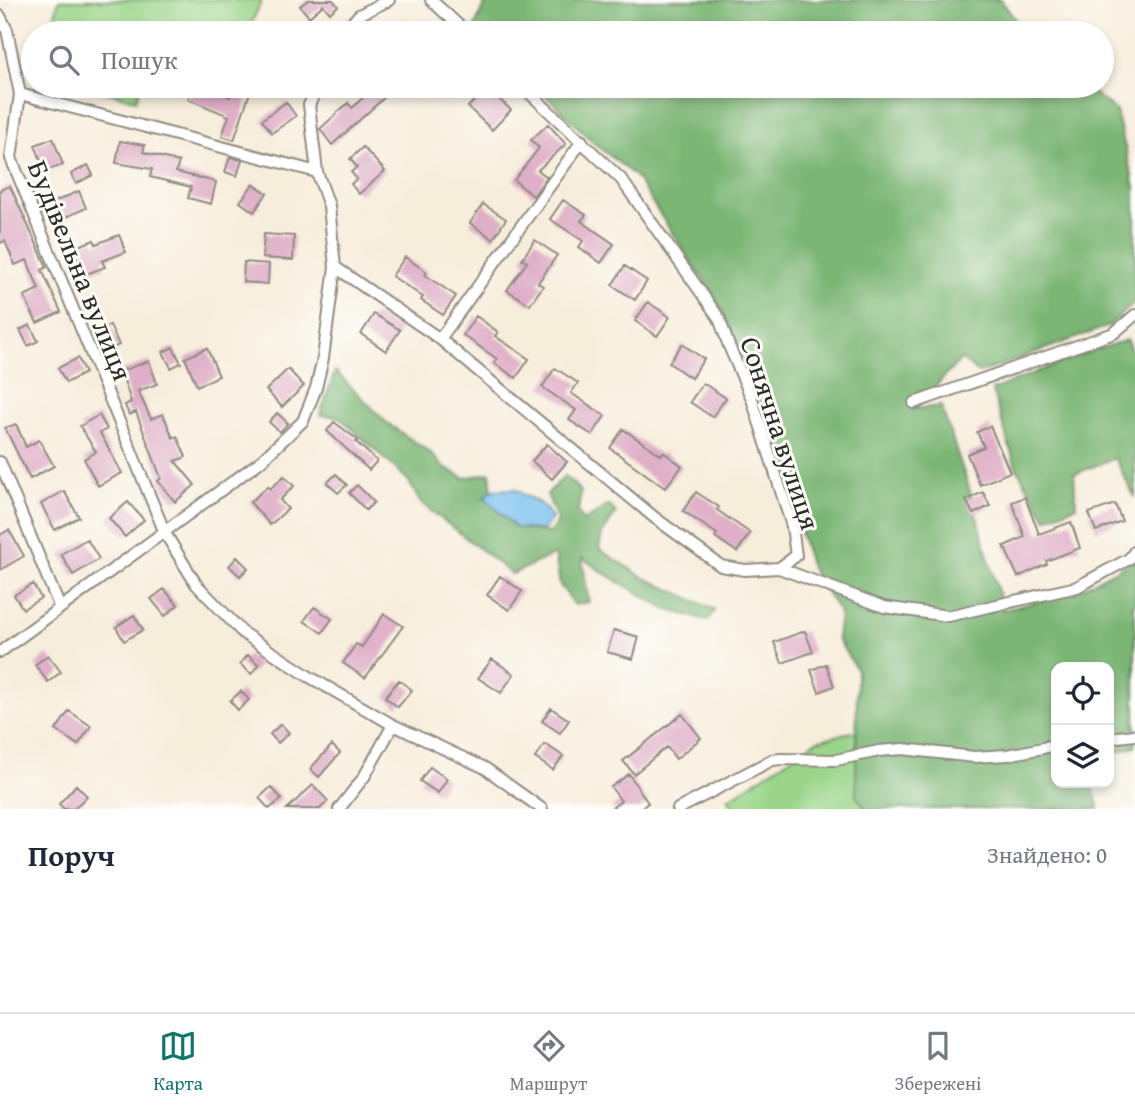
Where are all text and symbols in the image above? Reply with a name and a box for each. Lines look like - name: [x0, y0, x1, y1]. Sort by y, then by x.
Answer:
- search box: [21, 21, 1114, 98]
- text: Пошук: [101, 40, 178, 79]
- icon: search: [45, 41, 83, 79]
- street label: Будівельна вулиця: [18, 154, 144, 386]
- street label: Сонячна вулиця: [730, 331, 832, 535]
- map controls: [1051, 662, 1114, 788]
- button: locate: [1051, 662, 1114, 725]
- button: layers: [1051, 725, 1114, 788]
- text: Поруч: [28, 833, 115, 877]
- text: Знайдено: 0: [987, 838, 1107, 871]
- tab: Карта: [154, 1027, 203, 1097]
- tab: Маршрут: [510, 1027, 588, 1097]
- tab: Збережені: [895, 1027, 981, 1097]

